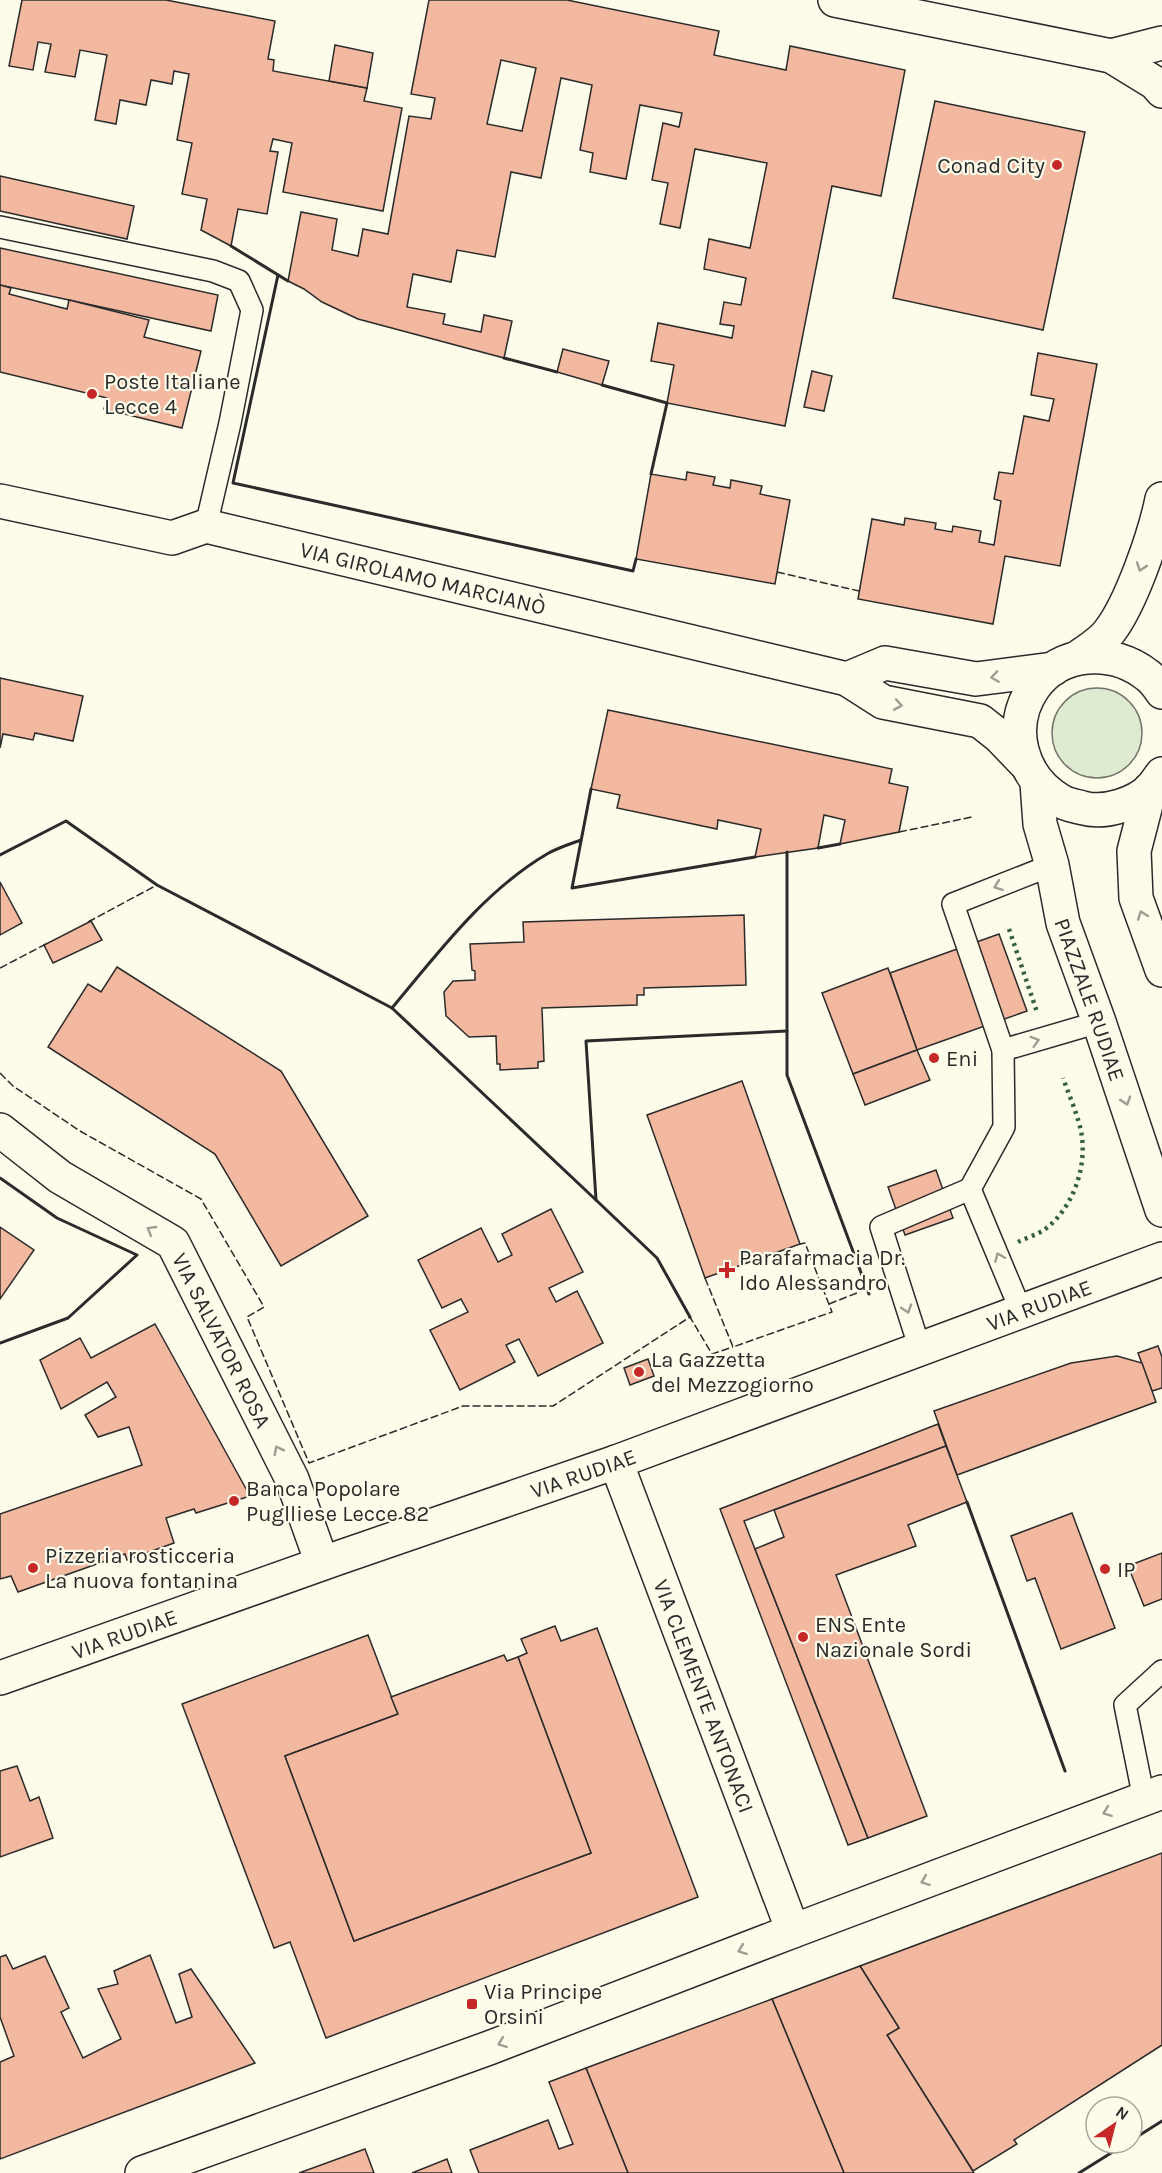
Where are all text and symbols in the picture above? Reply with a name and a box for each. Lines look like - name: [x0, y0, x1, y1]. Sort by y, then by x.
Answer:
- place label: Conad City: [937, 153, 1045, 179]
- marker: Conad City: [1050, 158, 1064, 172]
- place label: Poste Italiane Lecce 4: [104, 369, 241, 420]
- marker: Poste Italiane Lecce 4: [85, 387, 99, 401]
- street label: VIA GIROLAMO MARCIANÒ: [297, 537, 548, 621]
- one-way arrow: [1135, 561, 1148, 572]
- one-way arrow: [990, 670, 999, 682]
- one-way arrow: [893, 698, 903, 711]
- one-way arrow: [993, 879, 1004, 892]
- one-way arrow: [1137, 910, 1150, 921]
- street label: PIAZZALE RUDIAE: [1048, 915, 1130, 1085]
- one-way arrow: [1029, 1036, 1040, 1048]
- place label: Eni: [946, 1046, 978, 1072]
- marker: Eni: [927, 1051, 941, 1065]
- one-way arrow: [1118, 1095, 1131, 1106]
- one-way arrow: [147, 1225, 157, 1237]
- place label: Parafarmacia Dr. Ido Alessandro: [739, 1245, 905, 1296]
- street label: VIA SALVATOR ROSA: [166, 1249, 276, 1433]
- one-way arrow: [994, 1253, 1006, 1264]
- marker: Parafarmacia Dr. Ido Alessandro: [720, 1263, 734, 1277]
- street label: VIA RUDIAE: [983, 1274, 1095, 1337]
- one-way arrow: [900, 1304, 913, 1314]
- place label: La Gazzetta del Mezzogiorno: [651, 1347, 814, 1398]
- marker: La Gazzetta del Mezzogiorno: [632, 1365, 646, 1379]
- street label: VIA RUDIAE: [527, 1444, 640, 1505]
- one-way arrow: [273, 1446, 285, 1457]
- place label: Banca Popolare Puglliese Lecce 82: [246, 1476, 429, 1527]
- marker: Banca Popolare Puglliese Lecce 82: [227, 1494, 241, 1508]
- place label: Pizzeria rosticceria La nuova fontanina: [45, 1543, 238, 1594]
- place label: IP: [1117, 1557, 1135, 1583]
- marker: Pizzeria rosticceria La nuova fontanina: [26, 1561, 40, 1575]
- marker: IP: [1098, 1562, 1112, 1576]
- street label: VIA CLEMENTE ANTONACI: [647, 1576, 759, 1817]
- street label: VIA RUDIAE: [69, 1604, 181, 1665]
- place label: ENS Ente Nazionale Sordi: [815, 1612, 972, 1663]
- marker: ENS Ente Nazionale Sordi: [796, 1630, 810, 1644]
- one-way arrow: [1102, 1805, 1113, 1818]
- one-way arrow: [920, 1874, 931, 1886]
- one-way arrow: [738, 1943, 749, 1955]
- place label: Via Principe Orsini: [484, 1979, 602, 2030]
- marker: Via Principe Orsini: [465, 1997, 479, 2011]
- one-way arrow: [497, 2036, 508, 2049]
- north arrow: [1084, 2095, 1144, 2155]
- text: N: [1112, 2102, 1132, 2124]

